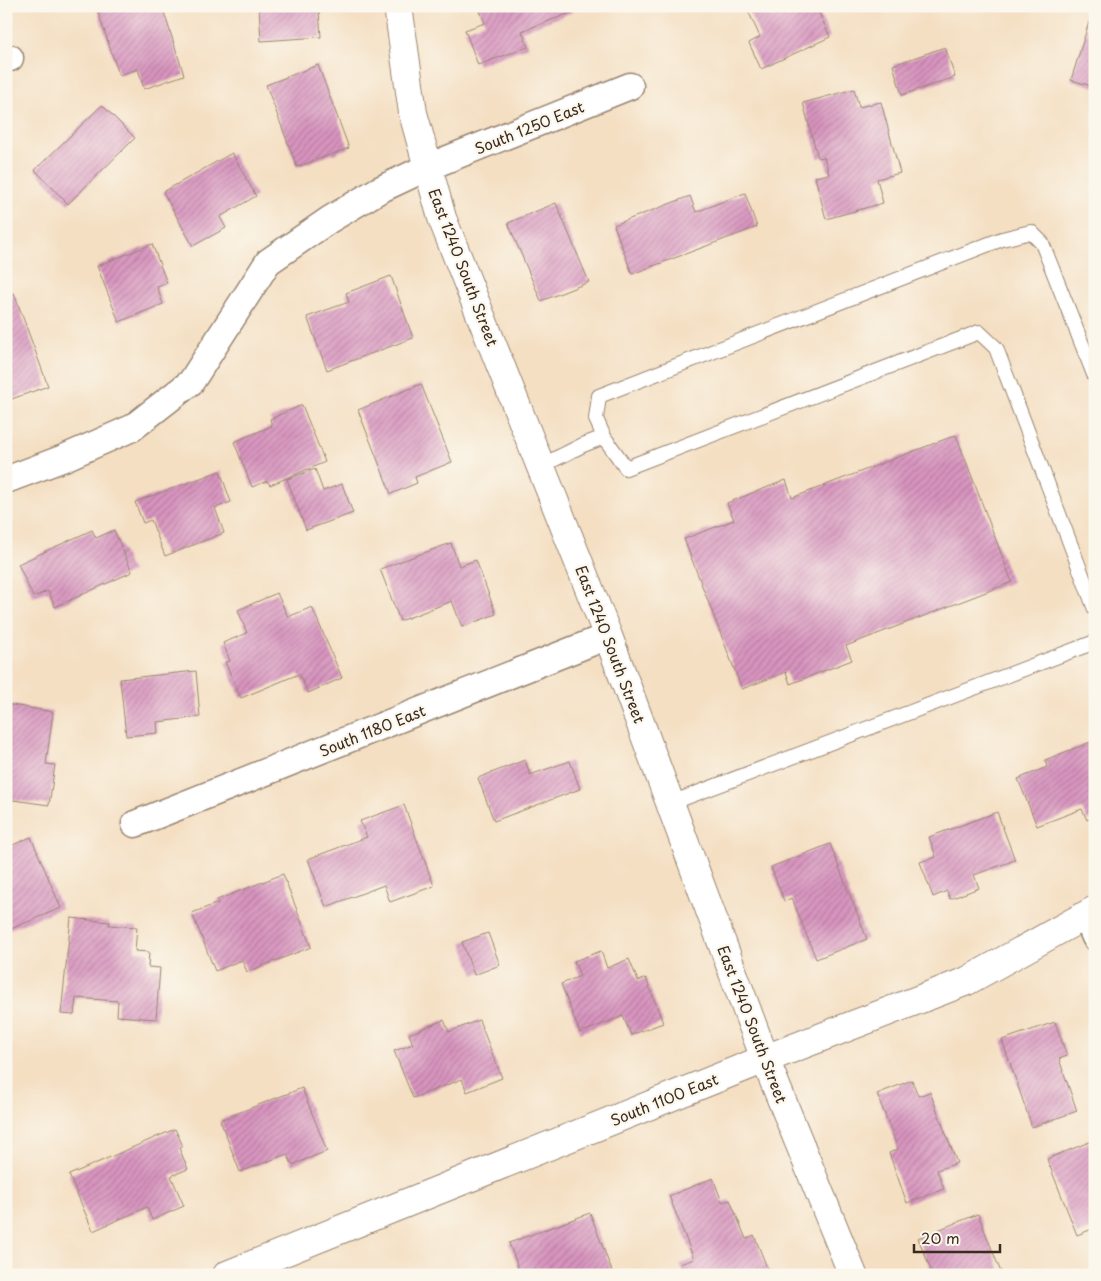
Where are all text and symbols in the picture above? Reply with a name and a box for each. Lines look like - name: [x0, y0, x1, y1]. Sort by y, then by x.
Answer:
- street label: South 1250 East: [471, 95, 587, 159]
- street label: East 1240 South Street: [423, 185, 505, 349]
- street label: East 1240 South Street: [570, 562, 652, 726]
- street label: South 1180 East: [315, 698, 429, 762]
- street label: East 1240 South Street: [712, 942, 794, 1106]
- street label: South 1100 East: [607, 1067, 721, 1131]
- scale bar: [914, 1221, 1000, 1253]
- text: 20 m: [921, 1226, 960, 1249]

